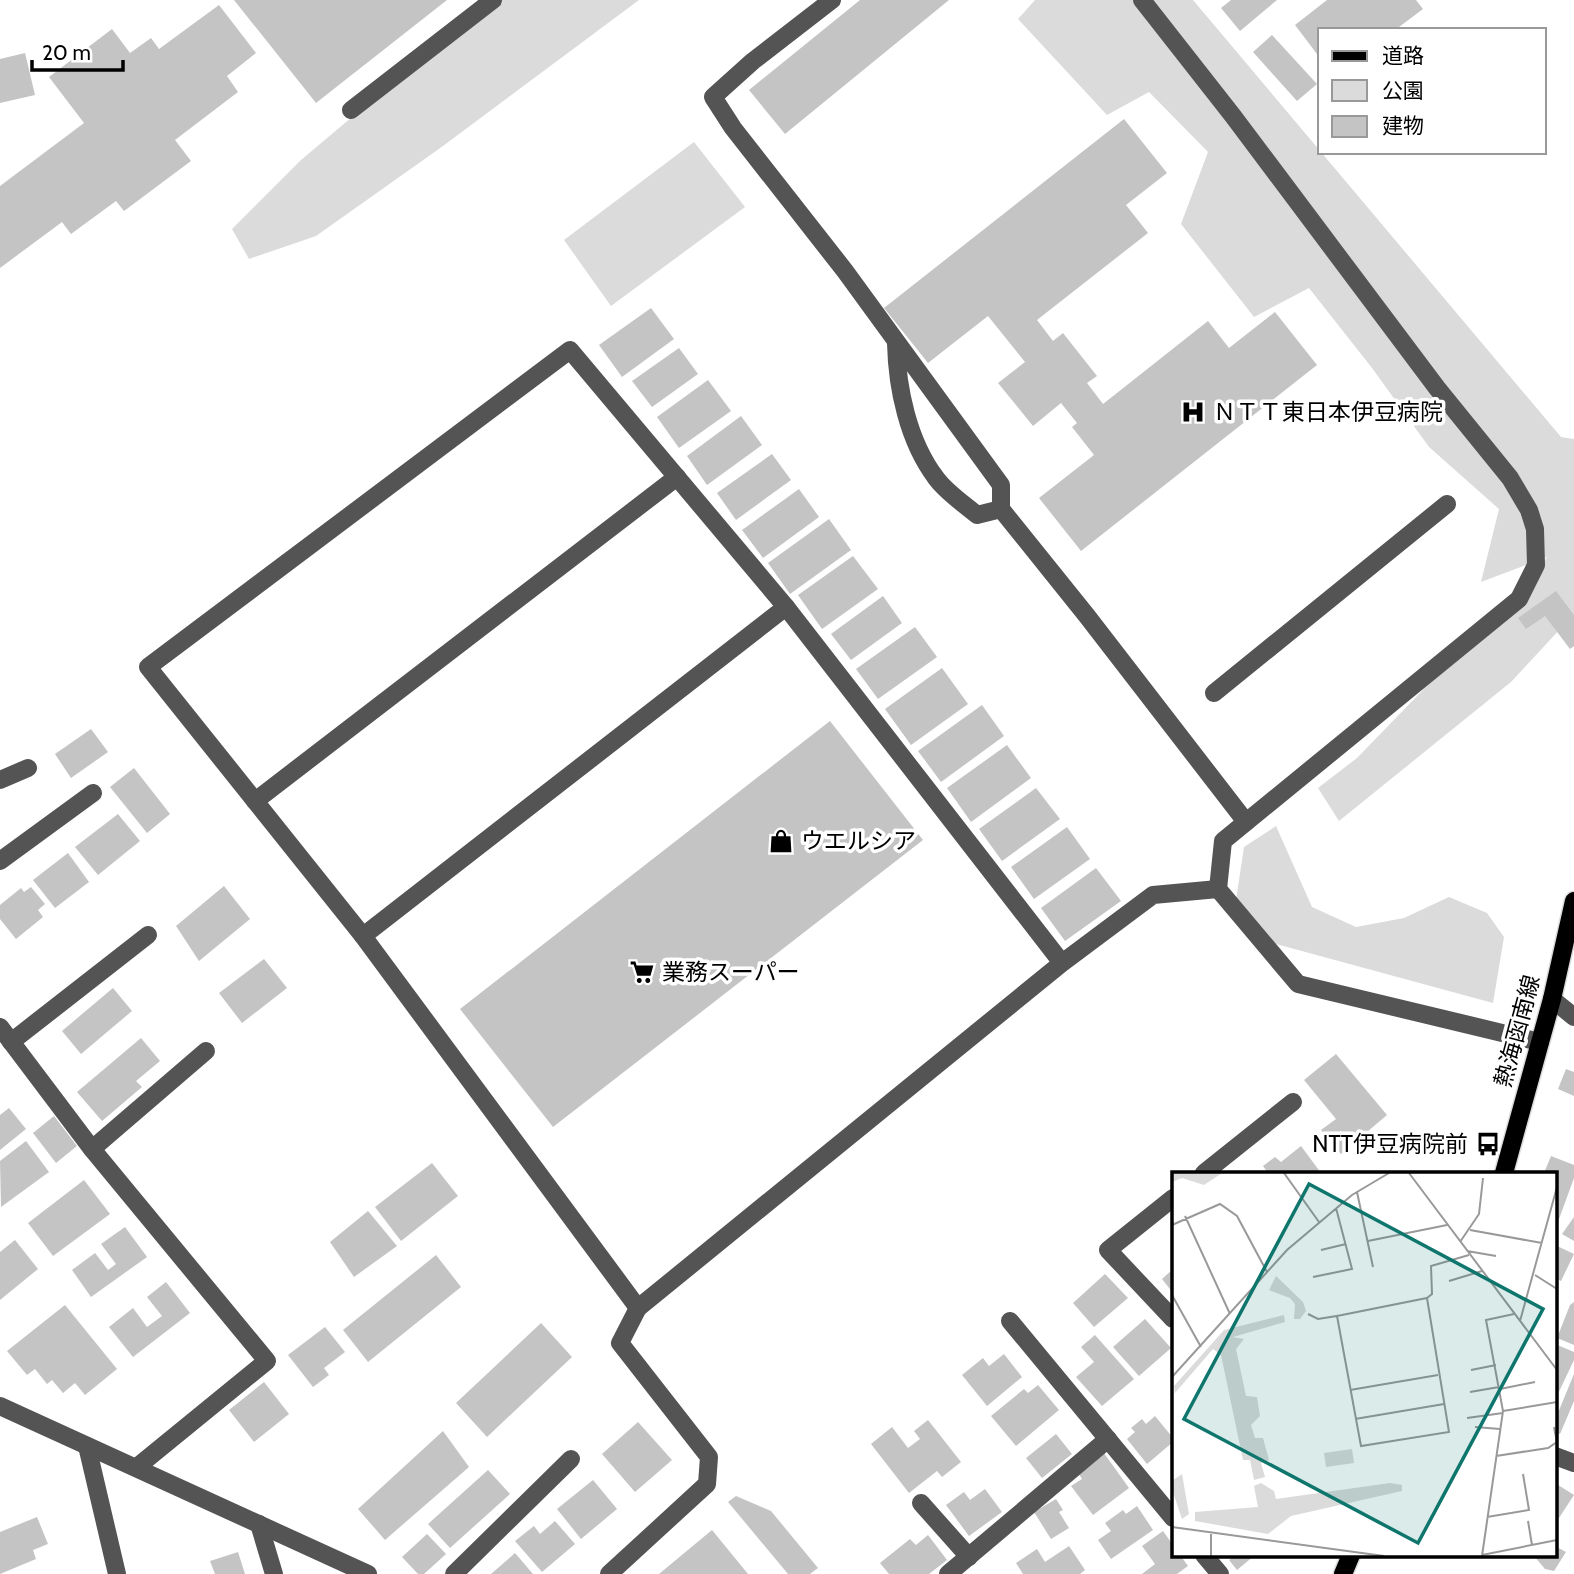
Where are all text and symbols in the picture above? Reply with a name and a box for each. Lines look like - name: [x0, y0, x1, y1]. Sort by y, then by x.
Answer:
- scale bar: [32, 28, 122, 72]
- legend: [1318, 28, 1546, 154]
- text: 20 m: [42, 40, 91, 65]
- text: 道路: [1382, 43, 1424, 68]
- text: 公園: [1382, 78, 1424, 103]
- text: 建物: [1382, 113, 1424, 138]
- hospital icon: ＮＴＴ東日本伊豆病院: [1179, 398, 1207, 426]
- place label: ＮＴＴ東日本伊豆病院: [1213, 398, 1443, 426]
- shop icon: ウエルシア: [767, 827, 795, 855]
- place label: ウエルシア: [801, 827, 916, 855]
- supermarket icon: 業務スーパー: [628, 958, 656, 986]
- place label: 業務スーパー: [662, 958, 800, 986]
- street label: 熱海函南線: [1489, 972, 1545, 1090]
- place label: NTT伊豆病院前: [1312, 1130, 1468, 1158]
- bus stop icon: NTT伊豆病院前: [1474, 1130, 1502, 1158]
- inset map: [1172, 1172, 1556, 1556]

